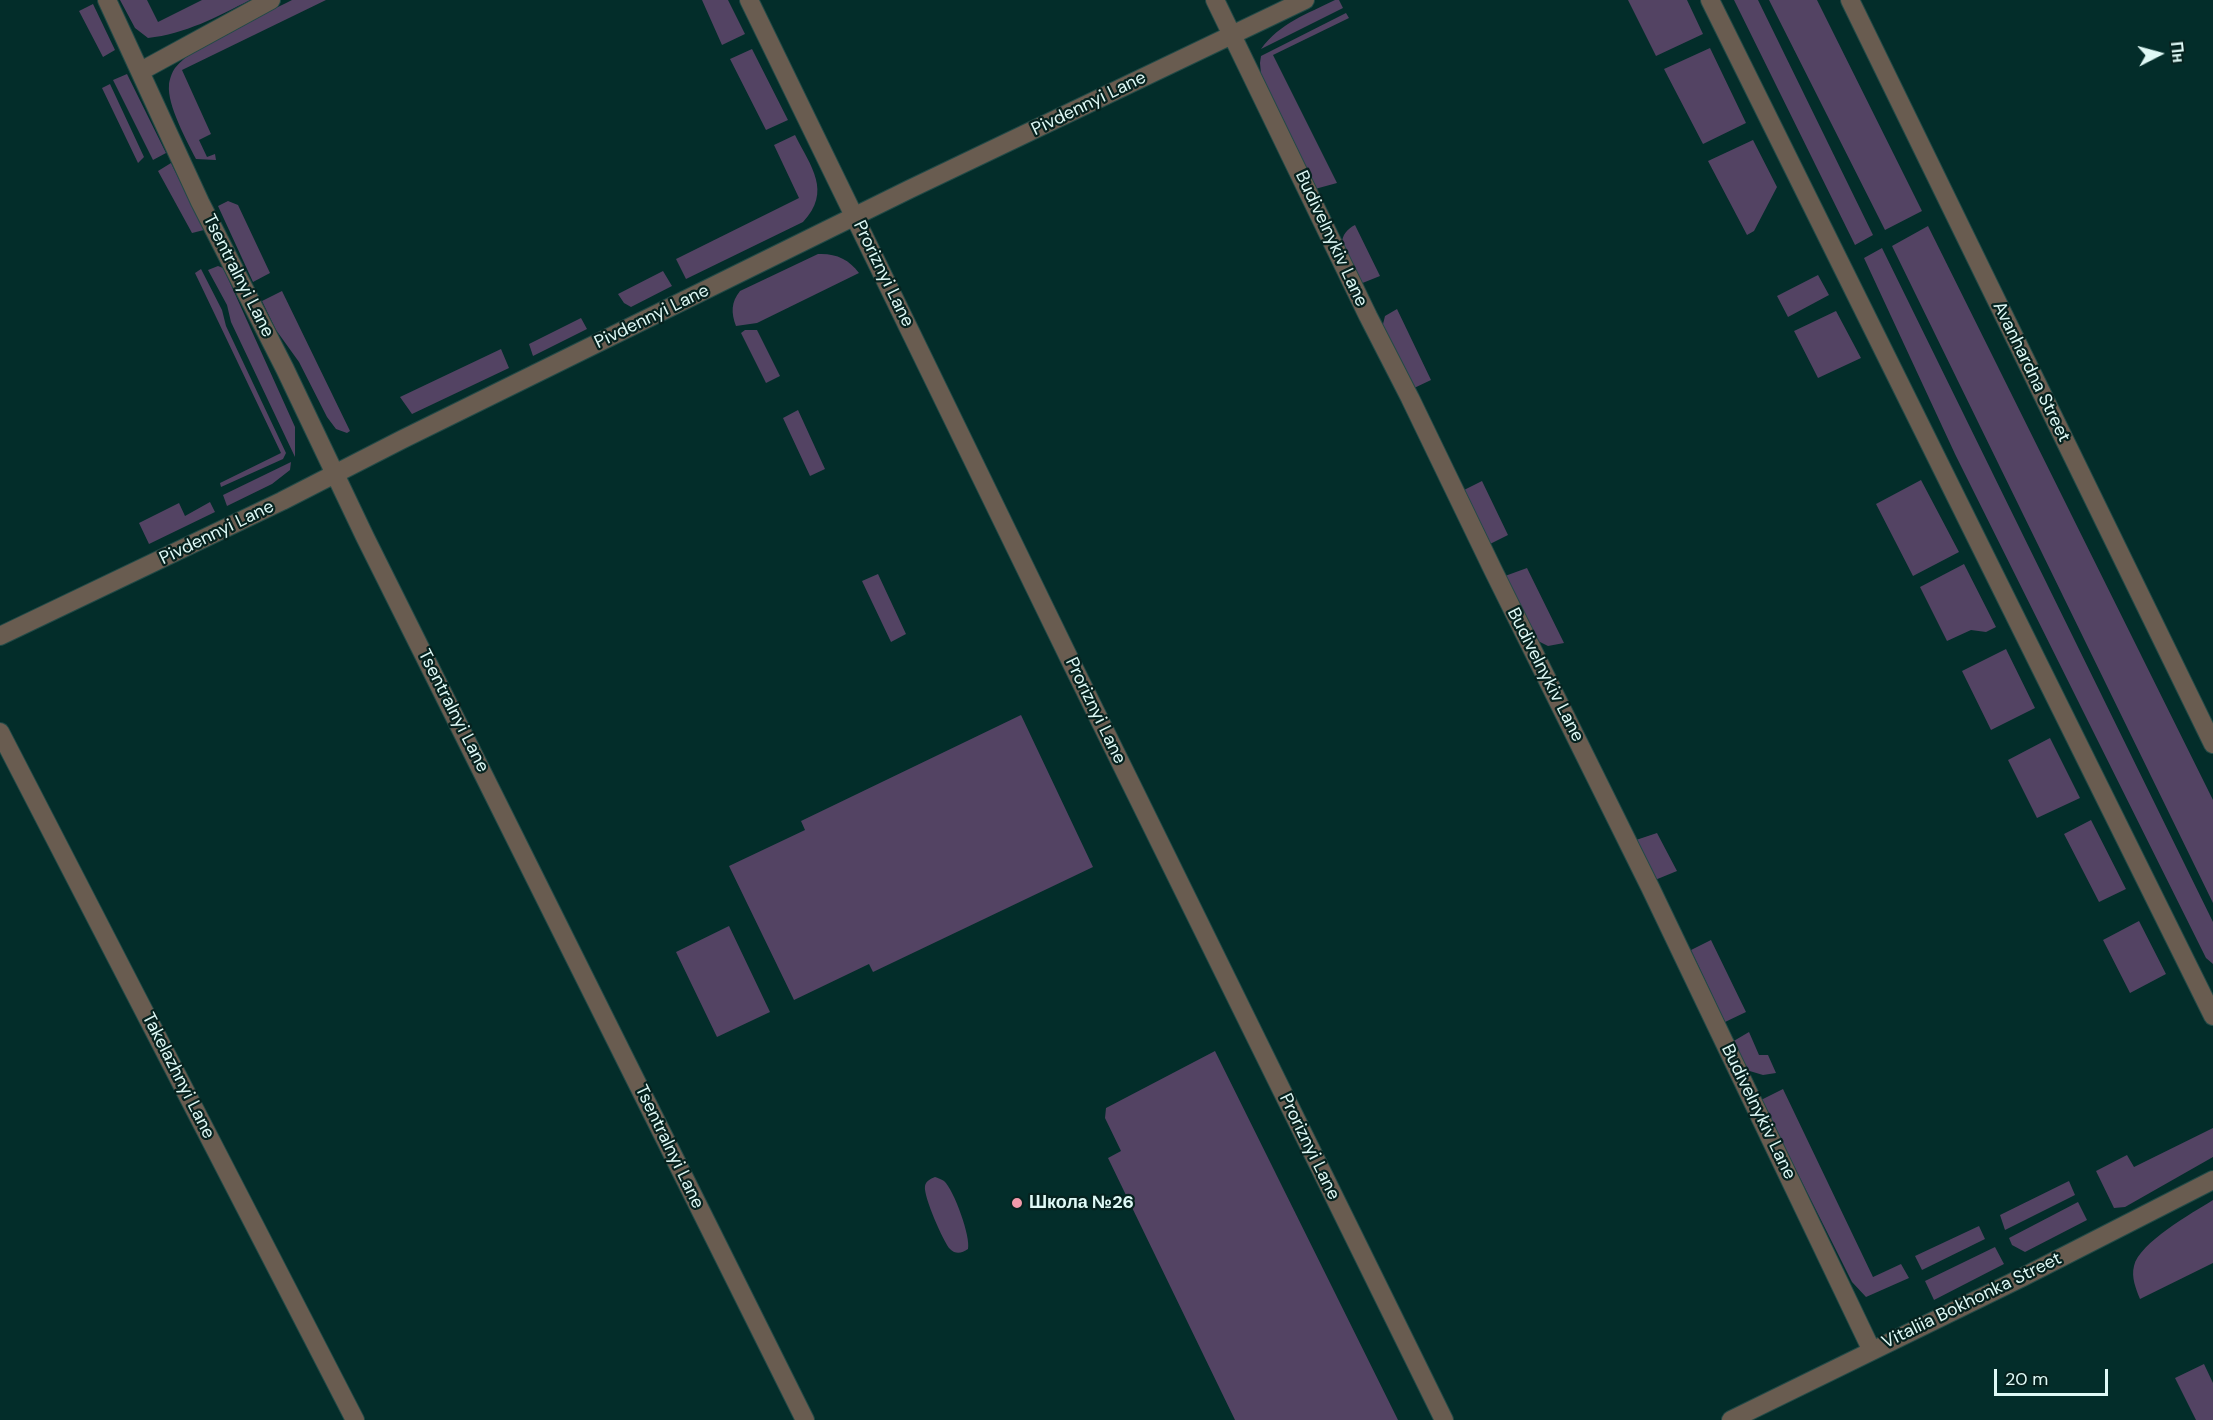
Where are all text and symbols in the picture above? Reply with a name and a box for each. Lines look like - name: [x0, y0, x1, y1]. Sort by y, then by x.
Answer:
- north arrow: [2129, 24, 2189, 84]
- text: Пн: [2166, 40, 2189, 64]
- street label: Pivdennyi Lane: [1028, 67, 1150, 141]
- street label: Budivelnykiv Lane: [1290, 168, 1372, 310]
- street label: Tsentralnyi Lane: [198, 211, 278, 341]
- street label: Proriznyi Lane: [848, 217, 918, 331]
- street label: Pivdennyi Lane: [591, 280, 713, 354]
- street label: Avanhardna Street: [1988, 298, 2074, 446]
- street label: Pivdennyi Lane: [156, 496, 278, 570]
- street label: Budivelnykiv Lane: [1502, 604, 1588, 746]
- street label: Tsentralnyi Lane: [413, 646, 493, 776]
- street label: Proriznyi Lane: [1060, 654, 1130, 768]
- street label: Takelazhnyi Lane: [137, 1009, 219, 1143]
- street label: Budivelnykiv Lane: [1716, 1041, 1800, 1183]
- street label: Tsentralnyi Lane: [630, 1082, 708, 1212]
- street label: Proriznyi Lane: [1274, 1090, 1344, 1204]
- place label: Школа №26: [1029, 1192, 1134, 1214]
- marker: Школа №26: [1010, 1196, 1024, 1210]
- street label: Vitaliia Bokhonka Street: [1879, 1248, 2065, 1354]
- scale bar: [1997, 1357, 2111, 1395]
- text: 20 m: [2005, 1367, 2048, 1391]

